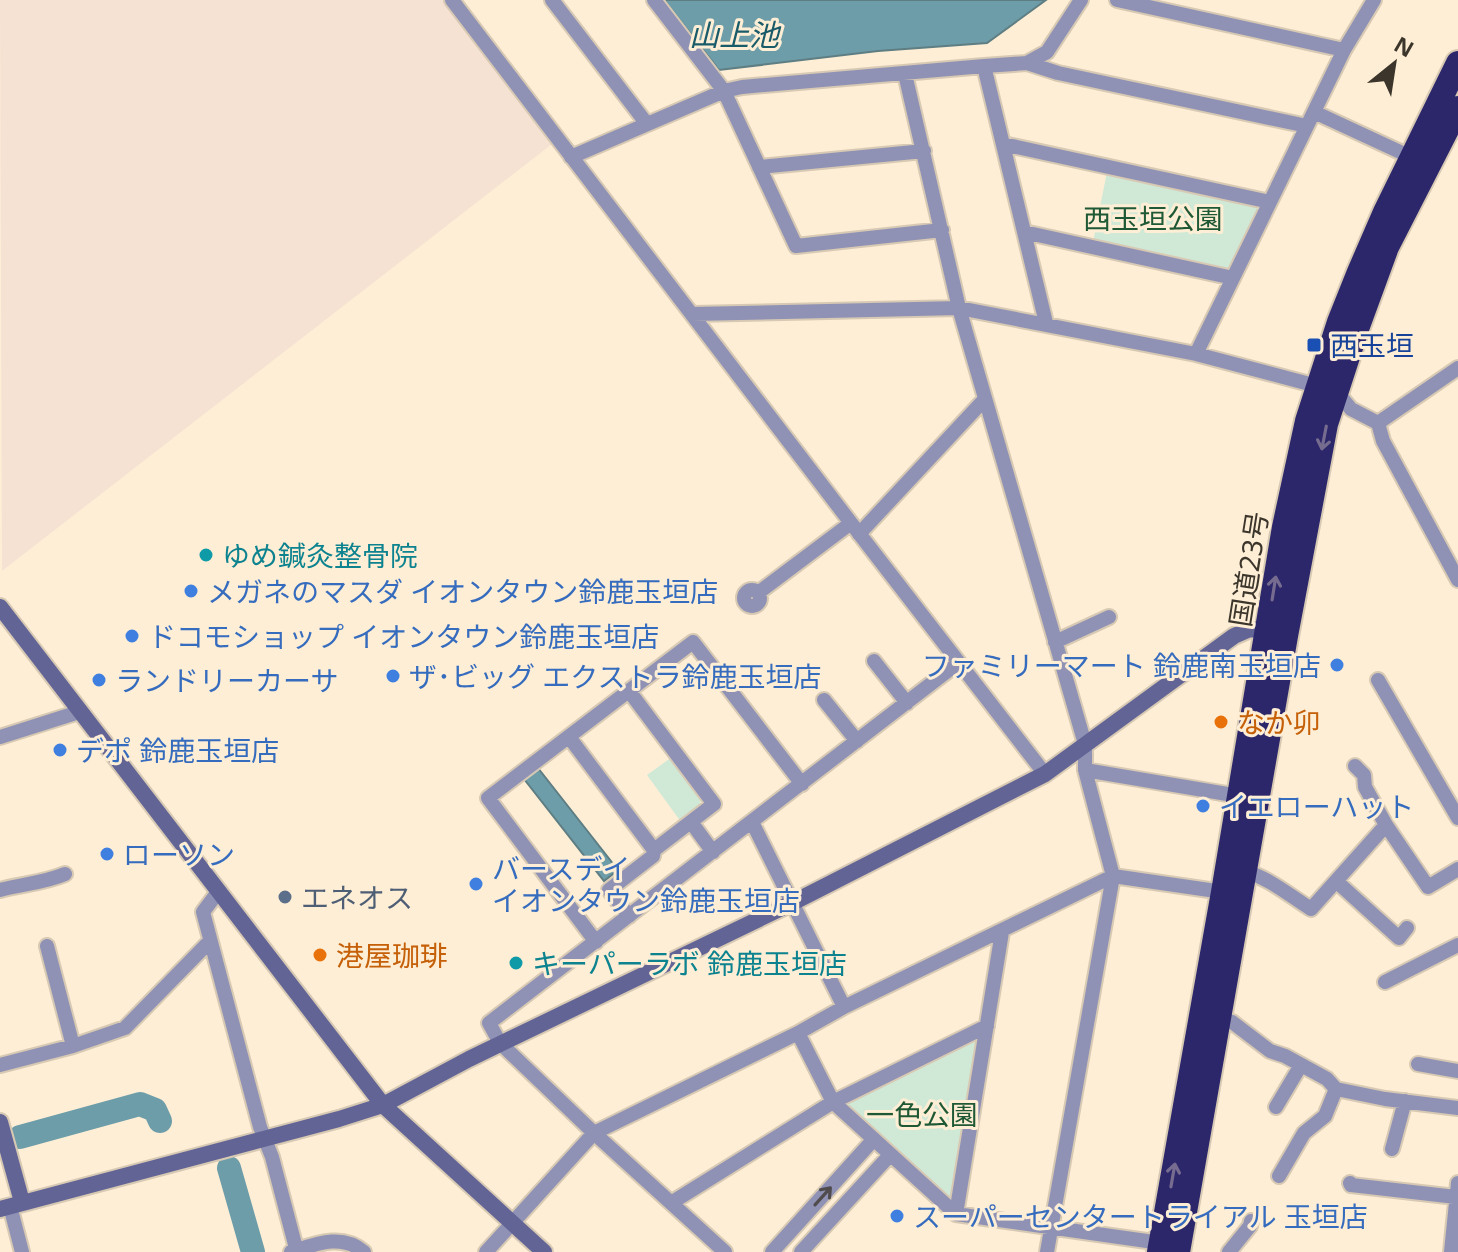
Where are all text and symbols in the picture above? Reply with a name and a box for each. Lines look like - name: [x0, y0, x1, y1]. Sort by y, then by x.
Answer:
- water label: 山上池: [689, 14, 782, 55]
- north arrow: [1354, 24, 1434, 104]
- text: N: [1389, 28, 1420, 63]
- park label: 西玉垣公園: [1083, 199, 1223, 237]
- place label: 西玉垣: [1330, 326, 1414, 364]
- marker: 西玉垣: [1305, 336, 1323, 354]
- one-way arrow: [1315, 425, 1330, 451]
- street label: 国道23号: [1220, 509, 1276, 629]
- place label: ゆめ鍼灸整骨院: [222, 536, 418, 574]
- marker: ゆめ鍼灸整骨院: [197, 546, 215, 564]
- place label: メガネのマスダ イオンタウン鈴鹿玉垣店: [207, 572, 718, 610]
- one-way arrow: [1267, 576, 1282, 601]
- marker: メガネのマスダ イオンタウン鈴鹿玉垣店: [182, 582, 200, 600]
- place label: ドコモショップ イオンタウン鈴鹿玉垣店: [148, 617, 659, 655]
- marker: ドコモショップ イオンタウン鈴鹿玉垣店: [123, 627, 141, 645]
- place label: ファミリーマート 鈴鹿南玉垣店: [922, 646, 1321, 684]
- marker: ファミリーマート 鈴鹿南玉垣店: [1328, 656, 1346, 674]
- place label: ザ･ビッグ エクストラ鈴鹿玉垣店: [409, 657, 821, 695]
- place label: ランドリーカーサ: [115, 661, 338, 699]
- marker: ザ･ビッグ エクストラ鈴鹿玉垣店: [384, 667, 402, 685]
- marker: ランドリーカーサ: [90, 671, 108, 689]
- place label: なか卯: [1237, 703, 1321, 741]
- marker: なか卯: [1212, 713, 1230, 731]
- place label: デポ 鈴鹿玉垣店: [76, 731, 279, 769]
- marker: デポ 鈴鹿玉垣店: [51, 741, 69, 759]
- place label: イエローハット: [1219, 787, 1414, 825]
- marker: イエローハット: [1194, 797, 1212, 815]
- place label: ローソン: [123, 835, 235, 873]
- marker: ローソン: [98, 845, 116, 863]
- place label: バースデイ イオンタウン鈴鹿玉垣店: [492, 849, 800, 919]
- marker: バースデイ イオンタウン鈴鹿玉垣店: [467, 875, 485, 893]
- place label: エネオス: [301, 878, 413, 916]
- marker: エネオス: [276, 888, 294, 906]
- place label: 港屋珈琲: [336, 936, 448, 974]
- place label: キーパーラボ 鈴鹿玉垣店: [532, 944, 847, 982]
- marker: 港屋珈琲: [311, 946, 329, 964]
- marker: キーパーラボ 鈴鹿玉垣店: [507, 954, 525, 972]
- park label: 一色公園: [866, 1095, 978, 1133]
- one-way arrow: [1166, 1163, 1181, 1188]
- one-way arrow: [813, 1186, 831, 1206]
- place label: スーパーセンタートライアル 玉垣店: [913, 1197, 1368, 1235]
- marker: スーパーセンタートライアル 玉垣店: [888, 1207, 906, 1225]

